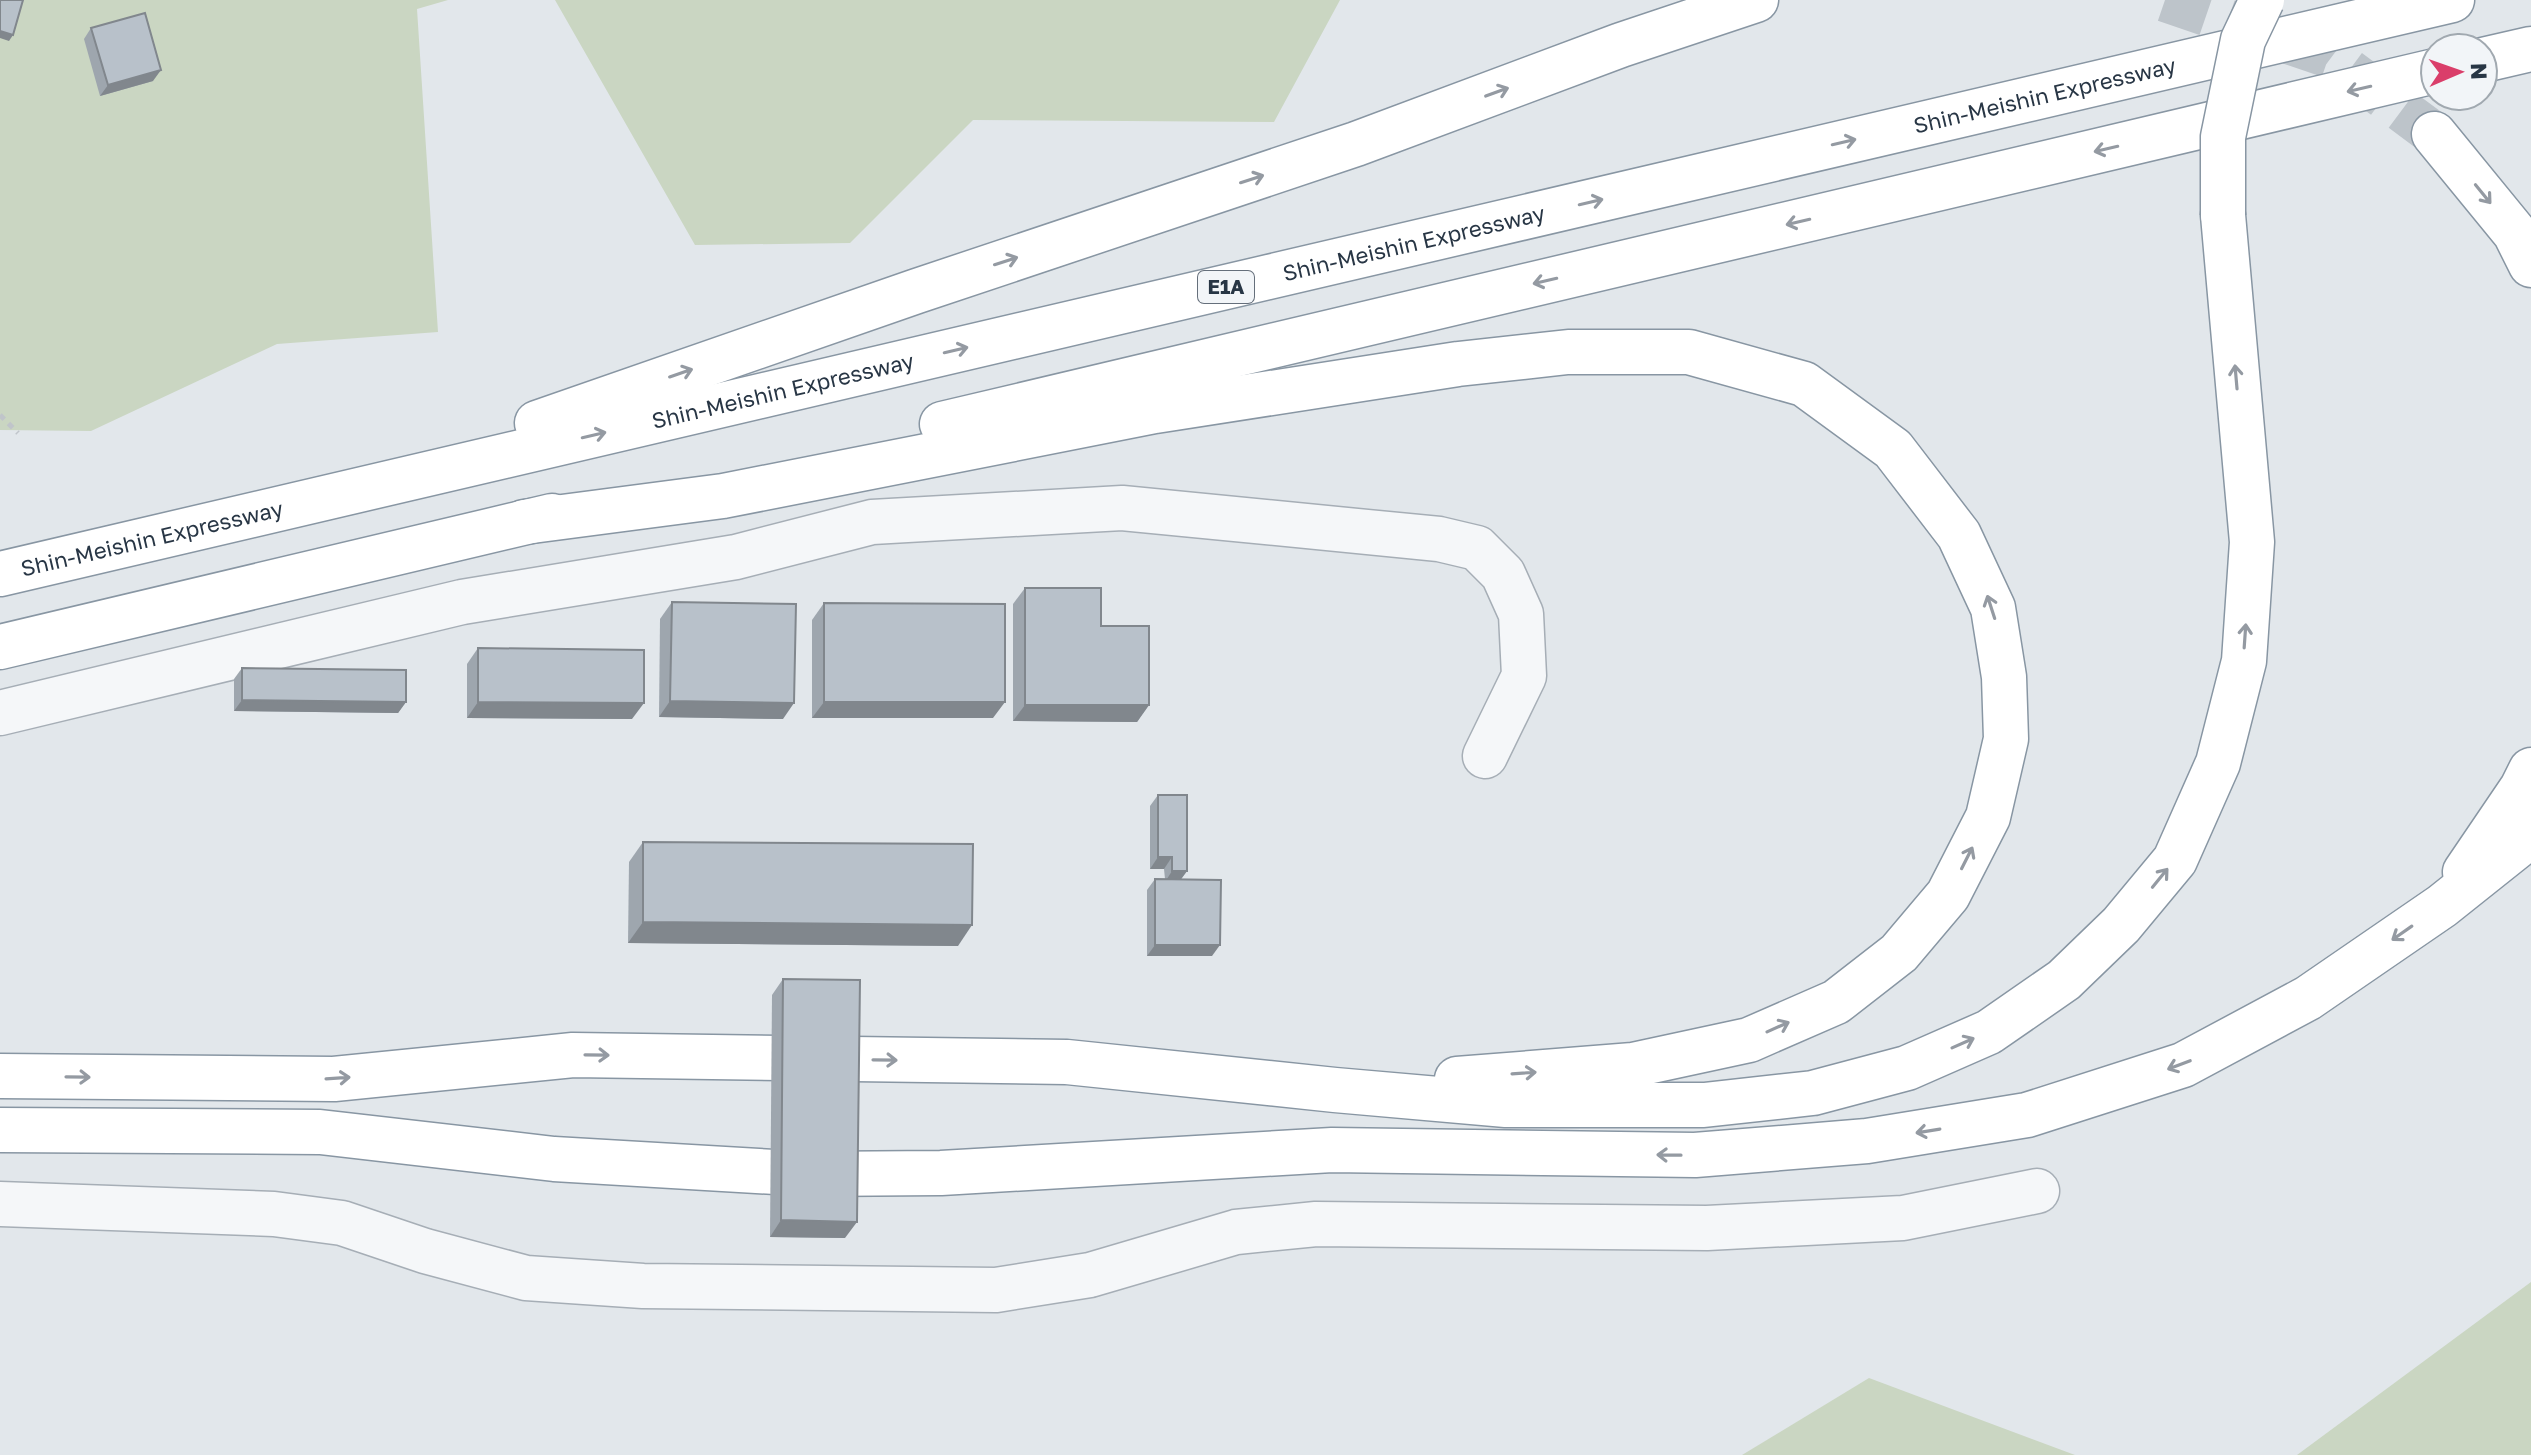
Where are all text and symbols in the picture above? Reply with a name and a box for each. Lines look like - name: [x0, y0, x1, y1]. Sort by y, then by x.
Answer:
- north arrow: [2419, 32, 2499, 112]
- street label: Shin-Meishin Expressway: [1911, 51, 2178, 139]
- text: N: [2466, 62, 2493, 80]
- one-way arrow: [2347, 82, 2372, 97]
- one-way arrow: [1484, 84, 1509, 98]
- one-way arrow: [1831, 134, 1856, 149]
- one-way arrow: [2094, 142, 2119, 157]
- one-way arrow: [1239, 171, 1265, 186]
- one-way arrow: [2474, 183, 2492, 204]
- one-way arrow: [1578, 193, 1603, 208]
- street label: Shin-Meishin Expressway: [1280, 199, 1547, 286]
- one-way arrow: [1786, 215, 1812, 230]
- one-way arrow: [993, 253, 1018, 268]
- road number: E1A: [1198, 271, 1254, 303]
- one-way arrow: [1533, 274, 1559, 289]
- one-way arrow: [943, 342, 968, 357]
- street label: Shin-Meishin Expressway: [649, 347, 916, 434]
- one-way arrow: [2229, 364, 2244, 391]
- one-way arrow: [668, 365, 693, 380]
- one-way arrow: [581, 427, 606, 442]
- street label: Shin-Meishin Expressway: [18, 494, 286, 582]
- one-way arrow: [1983, 595, 1997, 620]
- one-way arrow: [2238, 623, 2253, 650]
- one-way arrow: [1959, 847, 1975, 870]
- one-way arrow: [2151, 868, 2169, 889]
- one-way arrow: [2391, 925, 2413, 941]
- one-way arrow: [1765, 1019, 1790, 1034]
- one-way arrow: [1950, 1035, 1975, 1050]
- one-way arrow: [583, 1047, 610, 1063]
- one-way arrow: [871, 1052, 898, 1067]
- one-way arrow: [2167, 1059, 2192, 1073]
- one-way arrow: [1510, 1065, 1537, 1080]
- one-way arrow: [64, 1069, 91, 1085]
- one-way arrow: [324, 1071, 351, 1086]
- one-way arrow: [1916, 1124, 1941, 1139]
- one-way arrow: [1656, 1147, 1683, 1163]

